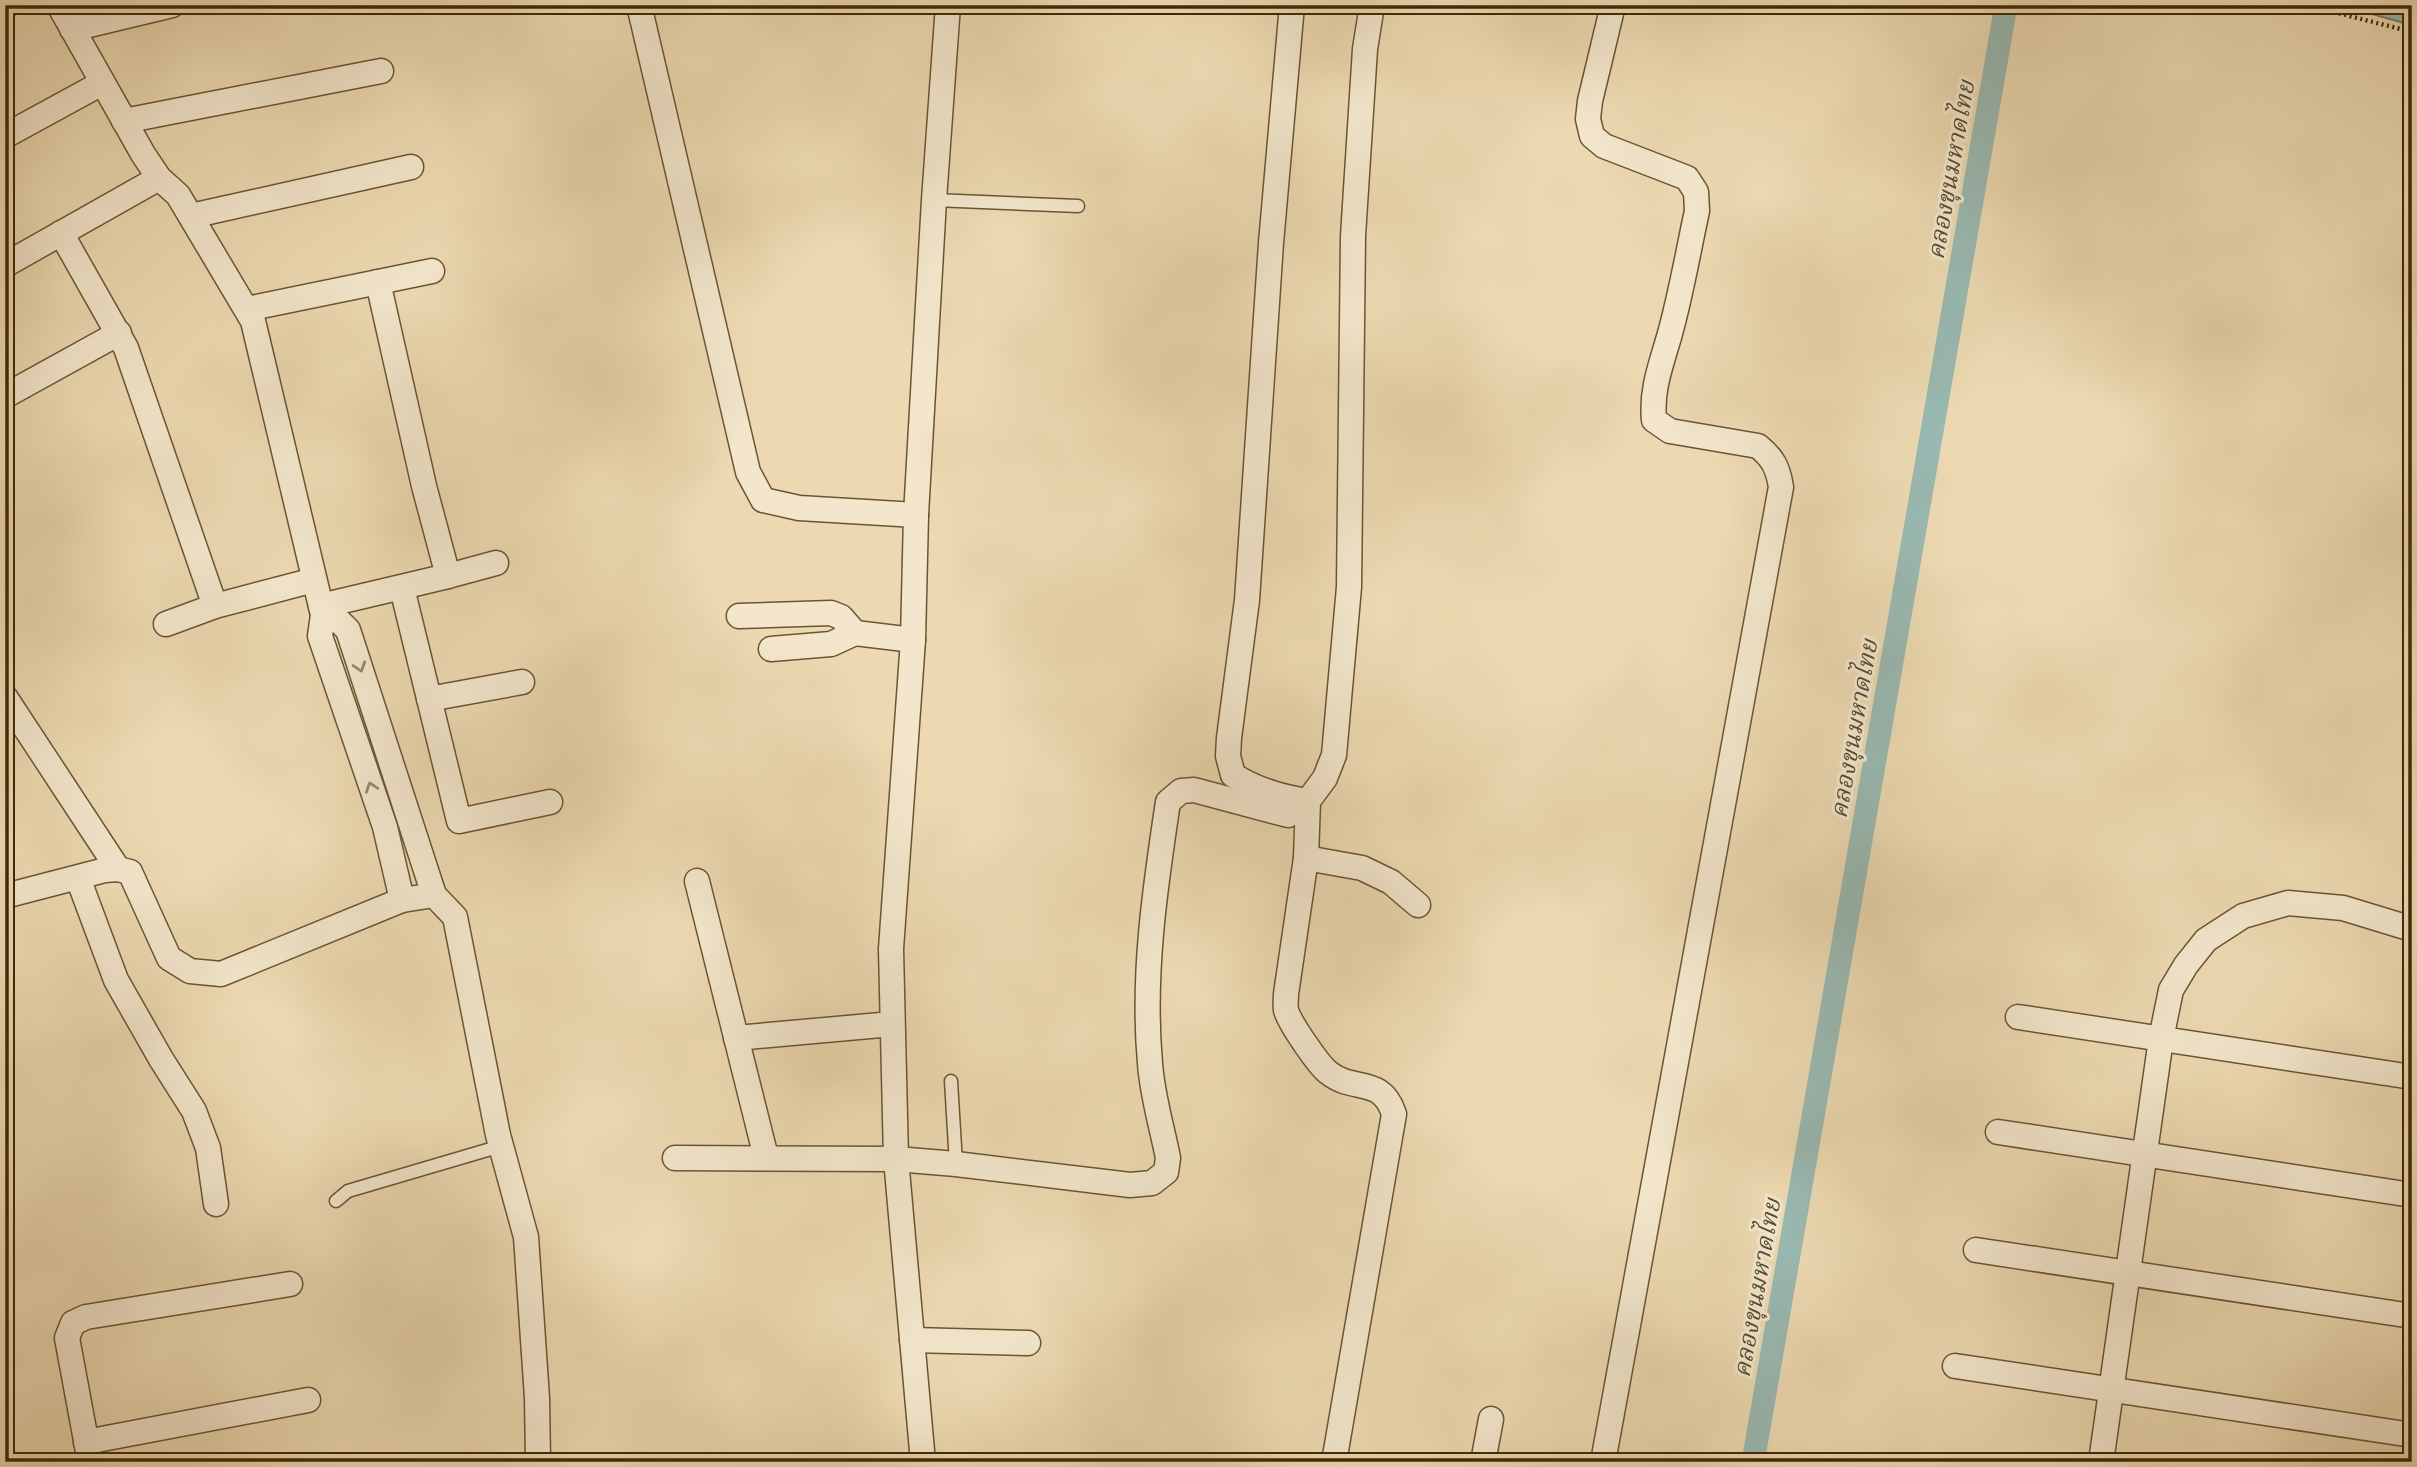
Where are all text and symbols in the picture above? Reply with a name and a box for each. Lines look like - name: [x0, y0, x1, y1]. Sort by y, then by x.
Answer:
- water label: คลองขุนมหาดไทย: [1919, 76, 1983, 262]
- water label: คลองขุนมหาดไทย: [1822, 635, 1886, 821]
- one-way arrow: [352, 660, 366, 672]
- one-way arrow: [365, 782, 379, 794]
- water label: คลองขุนมหาดไทย: [1725, 1194, 1789, 1380]

